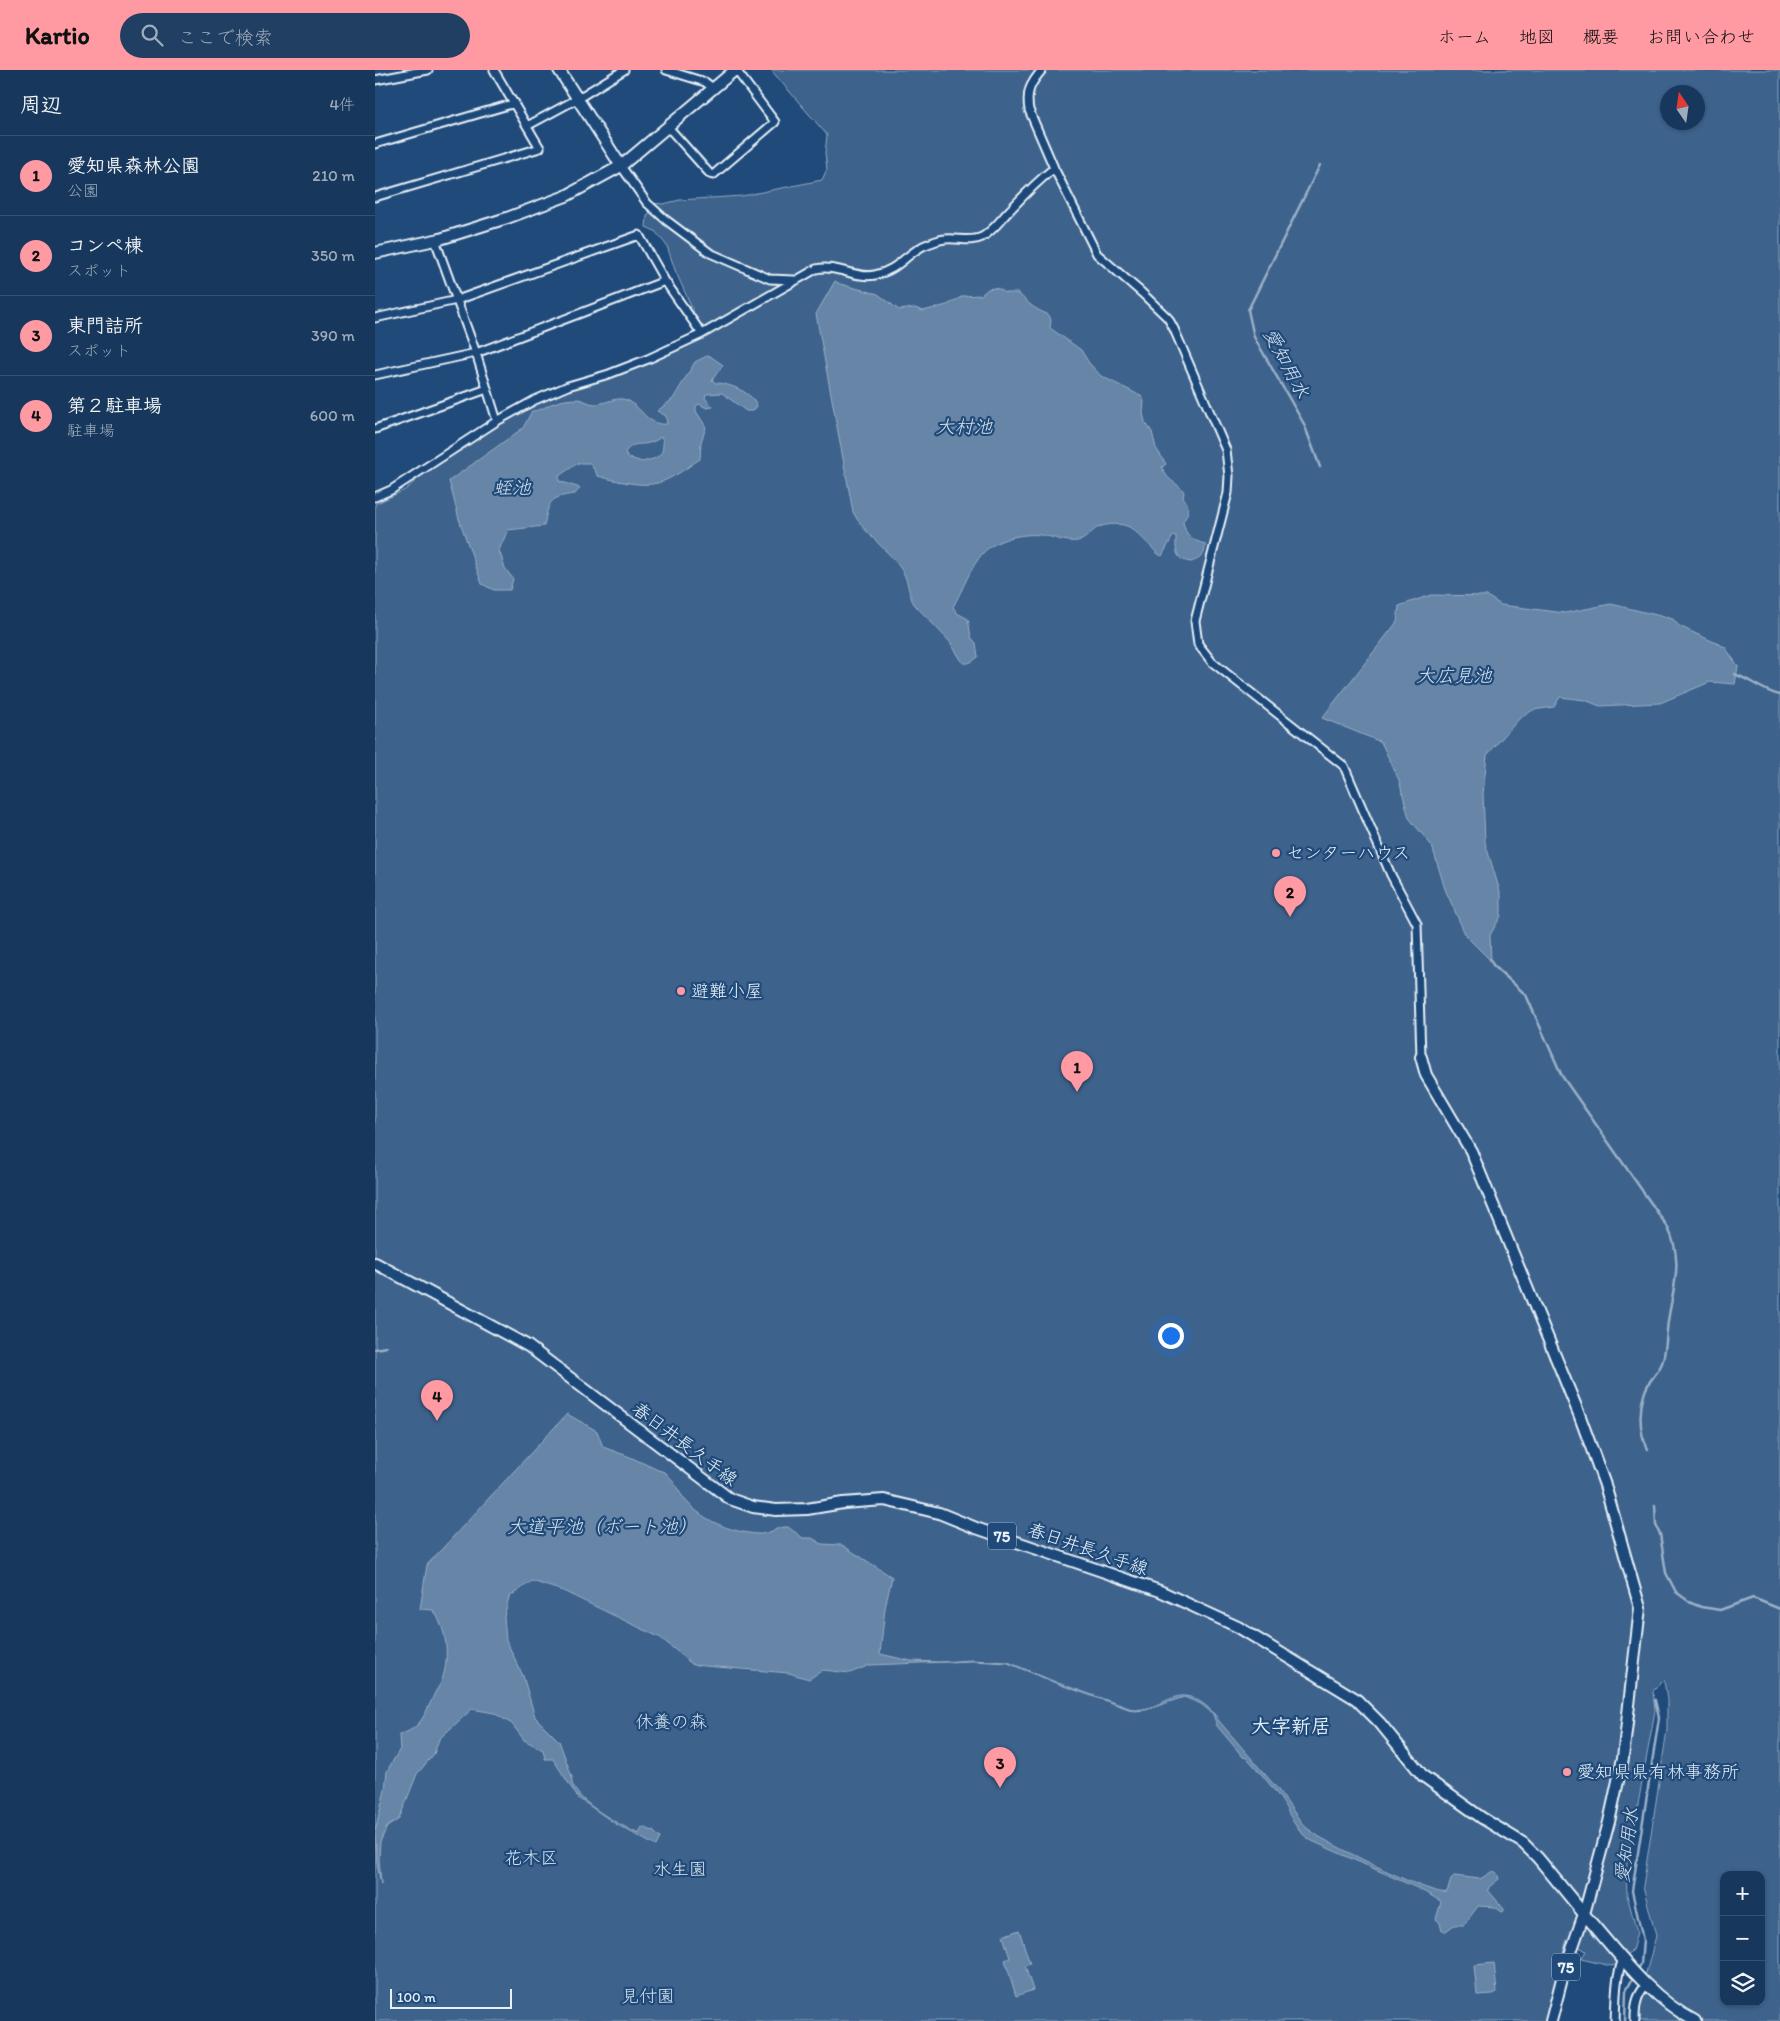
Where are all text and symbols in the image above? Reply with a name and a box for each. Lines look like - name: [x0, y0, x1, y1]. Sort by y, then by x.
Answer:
- search box: [120, 13, 470, 58]
- text: Kartio: [25, 21, 90, 50]
- icon: search: [138, 21, 166, 49]
- text: ここで検索: [178, 26, 273, 49]
- text: ホーム: [1438, 26, 1491, 48]
- text: 地図: [1519, 26, 1555, 48]
- text: 概要: [1583, 26, 1619, 48]
- text: お問い合わせ: [1647, 26, 1755, 48]
- north arrow: [1660, 85, 1705, 130]
- text: 周辺: [20, 92, 62, 117]
- text: 4件: [329, 95, 355, 114]
- text: 愛知県森林公園: [67, 154, 200, 177]
- text: 1: [32, 166, 40, 185]
- text: 210 m: [312, 166, 355, 185]
- text: 公園: [67, 181, 99, 200]
- text: コンペ棟: [67, 234, 143, 257]
- text: 2: [32, 246, 40, 265]
- text: 350 m: [311, 246, 355, 265]
- text: スポット: [67, 261, 131, 280]
- text: 東門詰所: [67, 314, 143, 337]
- water label: 愛知用水: [1259, 324, 1315, 402]
- text: 3: [32, 326, 40, 345]
- text: 390 m: [311, 326, 355, 345]
- text: スポット: [67, 341, 131, 360]
- text: 第２駐車場: [67, 394, 162, 417]
- text: 4: [31, 406, 41, 425]
- text: 600 m: [310, 406, 355, 425]
- water label: 大村池: [935, 415, 993, 438]
- text: 駐車場: [67, 421, 115, 440]
- water label: 蛭池: [493, 476, 532, 499]
- water label: 大広見池: [1416, 664, 1493, 687]
- place label: センターハウス: [1286, 842, 1410, 864]
- marker: センターハウス: [1270, 847, 1282, 859]
- pin: 2: [1274, 876, 1306, 917]
- place label: 避難小屋: [691, 980, 763, 1002]
- marker: 避難小屋: [675, 985, 687, 997]
- pin: 1: [1061, 1051, 1093, 1092]
- your location: [1158, 1323, 1184, 1349]
- pin: 4: [421, 1380, 453, 1421]
- street label: 春日井長久手線: [628, 1397, 742, 1491]
- water label: 大道平池（ボート池）: [507, 1515, 697, 1538]
- street label: 春日井長久手線: [1025, 1518, 1151, 1580]
- road number: 75: [988, 1522, 1016, 1550]
- park label: 休養の森: [635, 1711, 707, 1733]
- district label: 大字新居: [1251, 1714, 1331, 1738]
- pin: 3: [984, 1747, 1016, 1788]
- place label: 愛知県県有林事務所: [1577, 1761, 1739, 1783]
- marker: 愛知県県有林事務所: [1561, 1766, 1573, 1778]
- water label: 愛知用水: [1610, 1806, 1643, 1884]
- park label: 花木区: [504, 1847, 558, 1869]
- park label: 水生園: [653, 1858, 707, 1880]
- map controls: [1720, 1871, 1765, 2006]
- button: +: [1720, 1871, 1765, 1916]
- button: −: [1720, 1916, 1765, 1961]
- road number: 75: [1552, 1954, 1580, 1980]
- button: layers: [1720, 1961, 1765, 2006]
- park label: 見付園: [621, 1985, 675, 2007]
- scale bar: [390, 1986, 513, 2009]
- text: 100 m: [397, 1989, 436, 2006]

